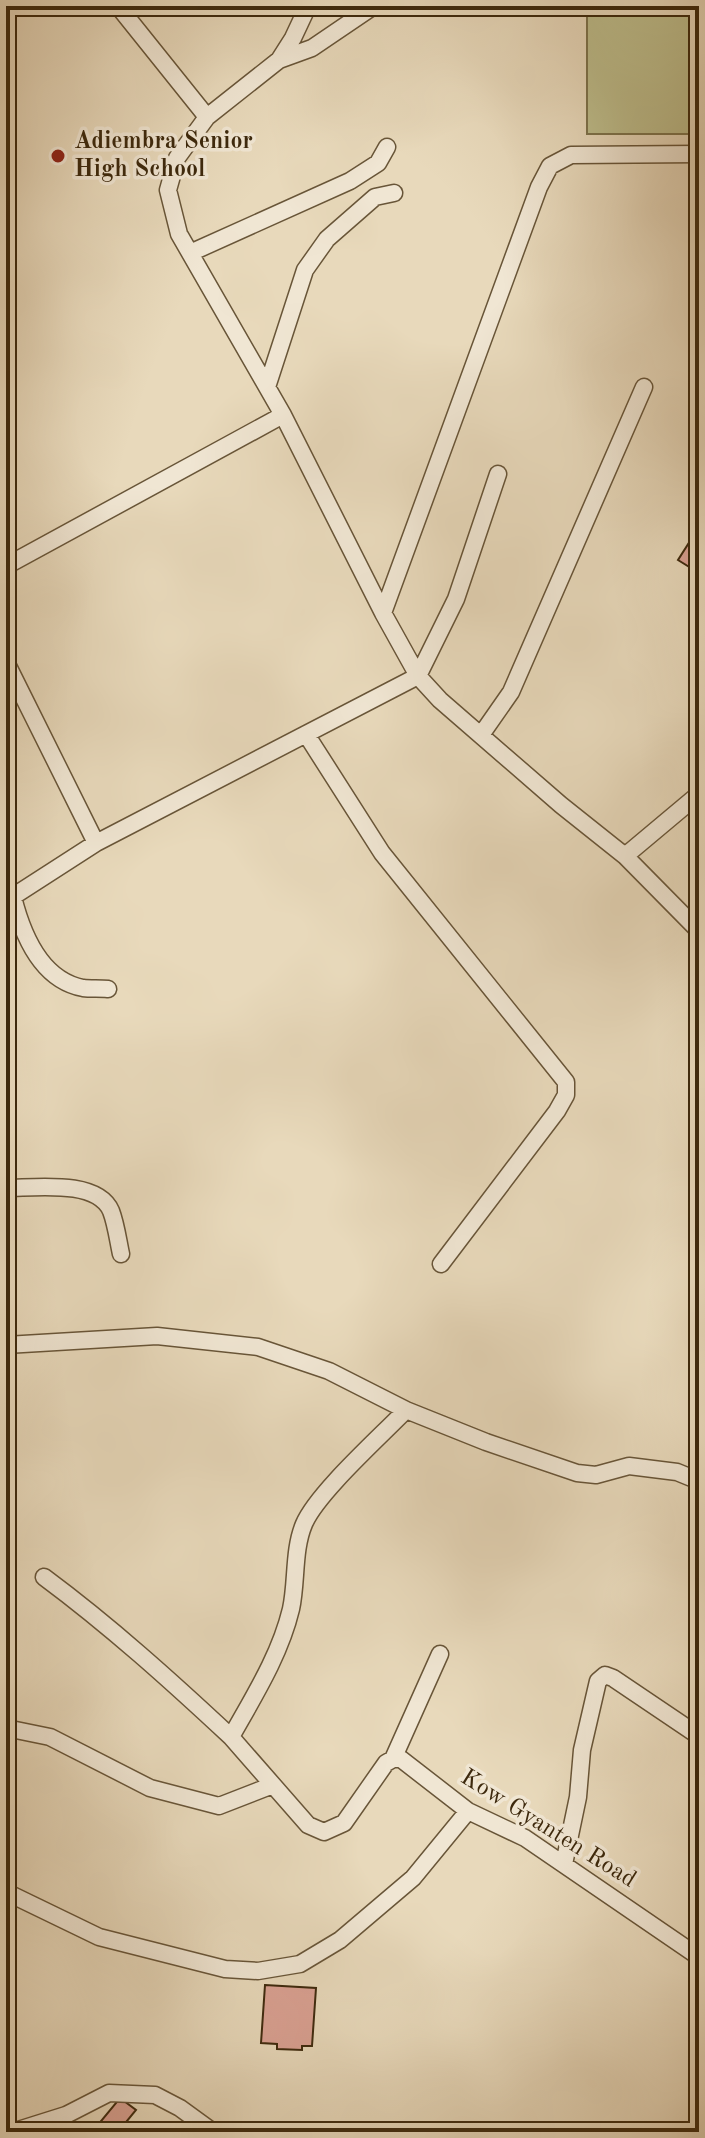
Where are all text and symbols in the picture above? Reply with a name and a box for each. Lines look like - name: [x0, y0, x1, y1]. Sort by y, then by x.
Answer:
- place label: Adiembra Senior High School: [74, 130, 253, 182]
- marker: Adiembra Senior High School: [49, 147, 67, 165]
- street label: Kow Gyanten Road: [456, 1765, 640, 1893]

